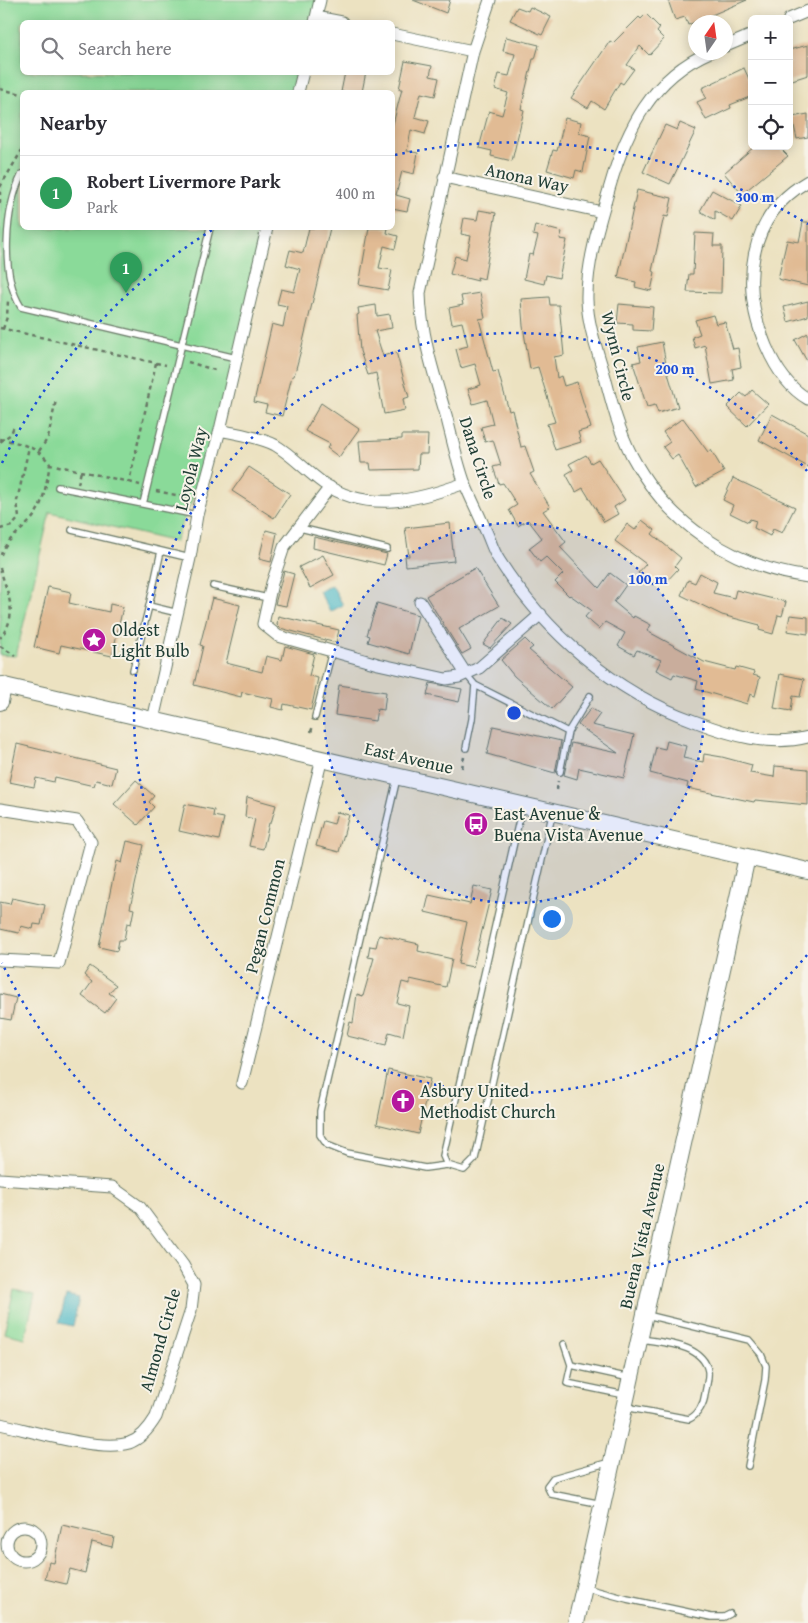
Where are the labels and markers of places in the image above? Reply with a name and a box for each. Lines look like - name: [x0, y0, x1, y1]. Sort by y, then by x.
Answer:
- pin: 1: [110, 252, 142, 293]
- place label: Oldest Light Bulb: [112, 616, 190, 664]
- place icon: Oldest Light Bulb: [81, 627, 107, 653]
- centre of rings: [505, 704, 523, 722]
- place label: East Avenue & Buena Vista Avenue: [494, 800, 643, 848]
- bus stop icon: East Avenue & Buena Vista Avenue: [463, 811, 489, 837]
- place label: Asbury United Methodist Church: [420, 1077, 556, 1125]
- church icon: Asbury United Methodist Church: [390, 1088, 416, 1114]

